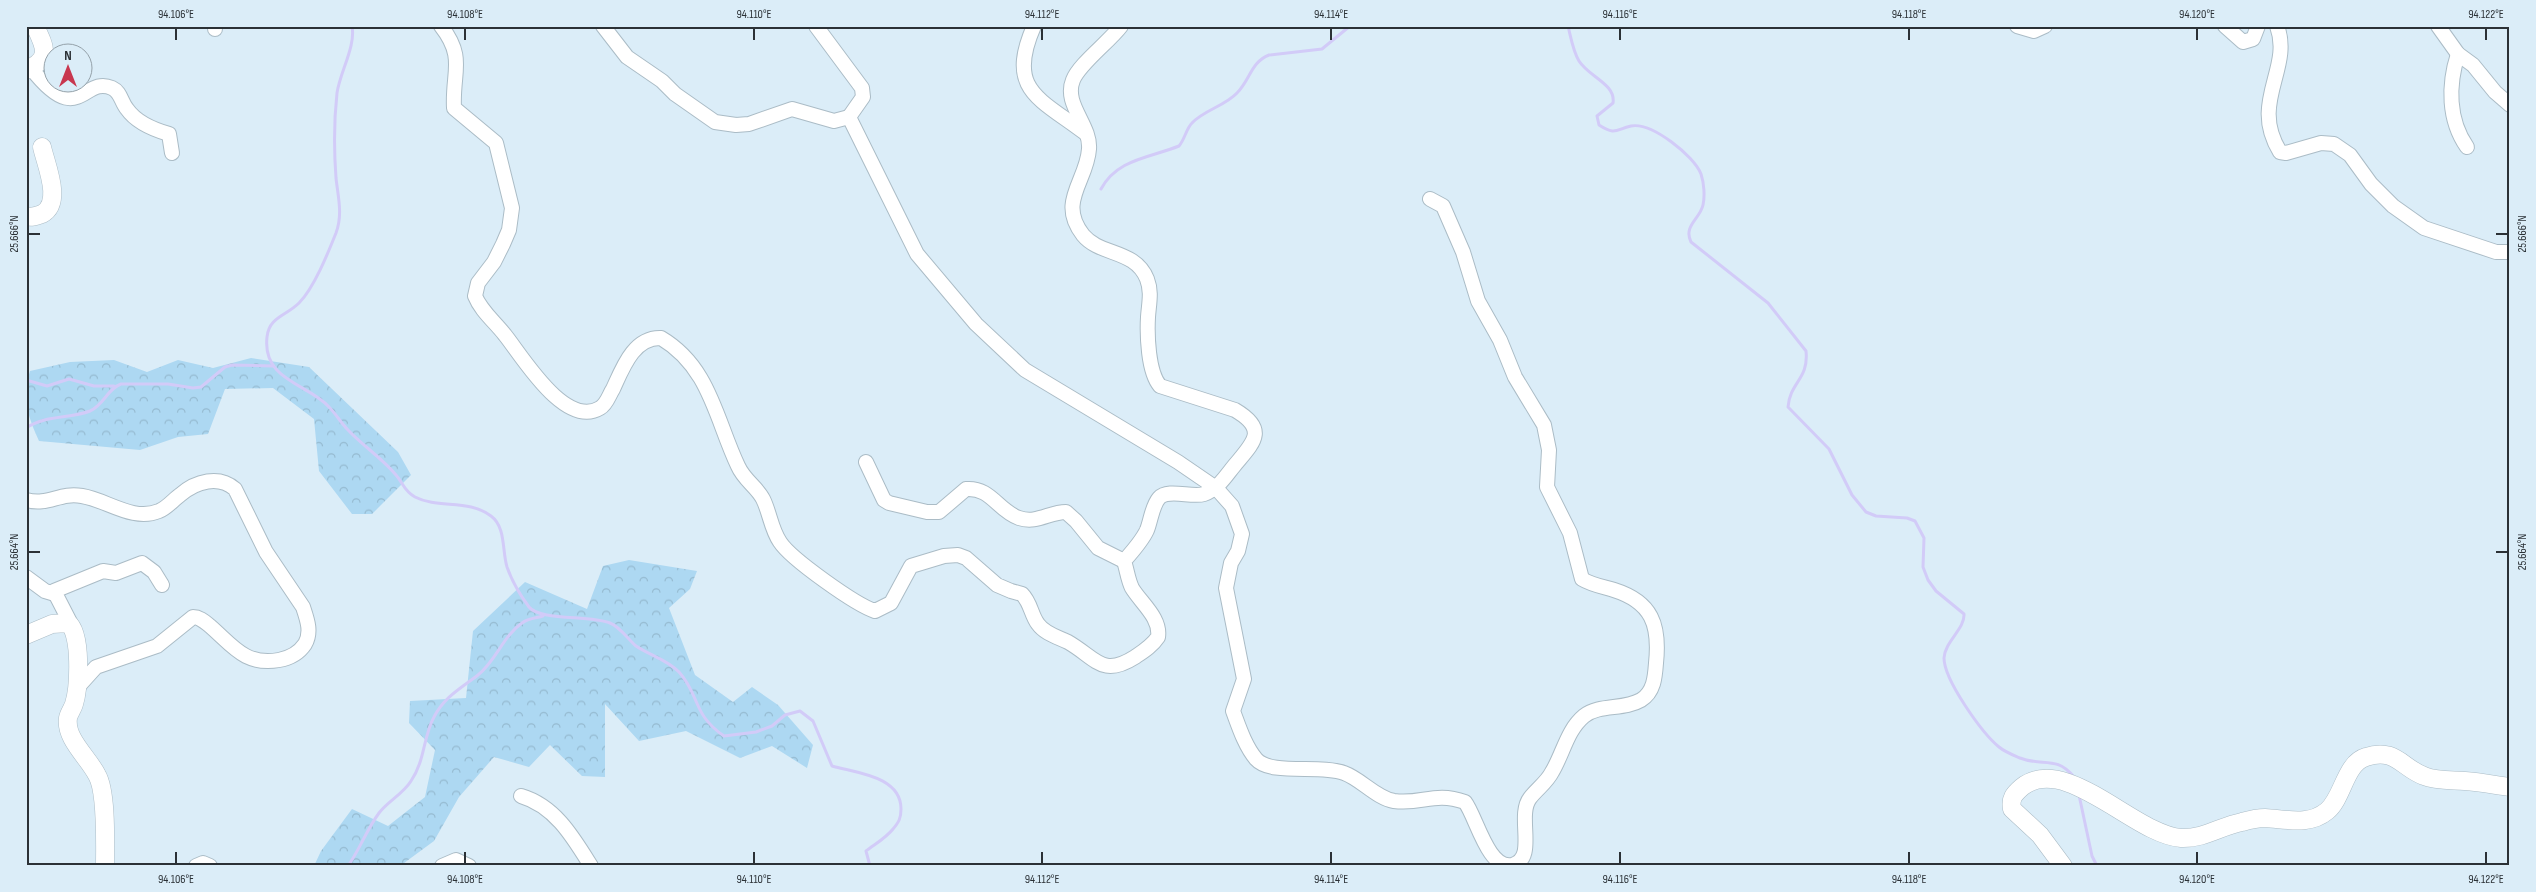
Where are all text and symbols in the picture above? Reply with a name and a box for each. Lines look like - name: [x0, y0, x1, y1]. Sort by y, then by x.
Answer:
- text: 94.106°E: [158, 7, 194, 22]
- text: 94.108°E: [447, 7, 483, 22]
- text: 94.110°E: [737, 7, 772, 22]
- text: 94.112°E: [1025, 7, 1059, 22]
- text: 94.114°E: [1314, 7, 1348, 22]
- text: 94.116°E: [1603, 7, 1637, 22]
- text: 94.118°E: [1892, 7, 1926, 22]
- text: 94.120°E: [2179, 7, 2215, 22]
- text: 94.122°E: [2468, 7, 2504, 22]
- north arrow: [42, 42, 92, 92]
- text: N: [64, 47, 72, 64]
- text: 25.666°N: [7, 215, 22, 253]
- text: 25.666°N: [2515, 215, 2530, 253]
- text: 25.664°N: [7, 534, 22, 570]
- text: 25.664°N: [2515, 534, 2530, 570]
- text: 94.106°E: [158, 872, 194, 887]
- text: 94.108°E: [447, 872, 483, 887]
- text: 94.110°E: [737, 872, 772, 887]
- text: 94.112°E: [1025, 872, 1059, 887]
- text: 94.114°E: [1314, 872, 1348, 887]
- text: 94.116°E: [1603, 872, 1637, 887]
- text: 94.118°E: [1892, 872, 1926, 887]
- text: 94.120°E: [2179, 872, 2215, 887]
- text: 94.122°E: [2468, 872, 2504, 887]

